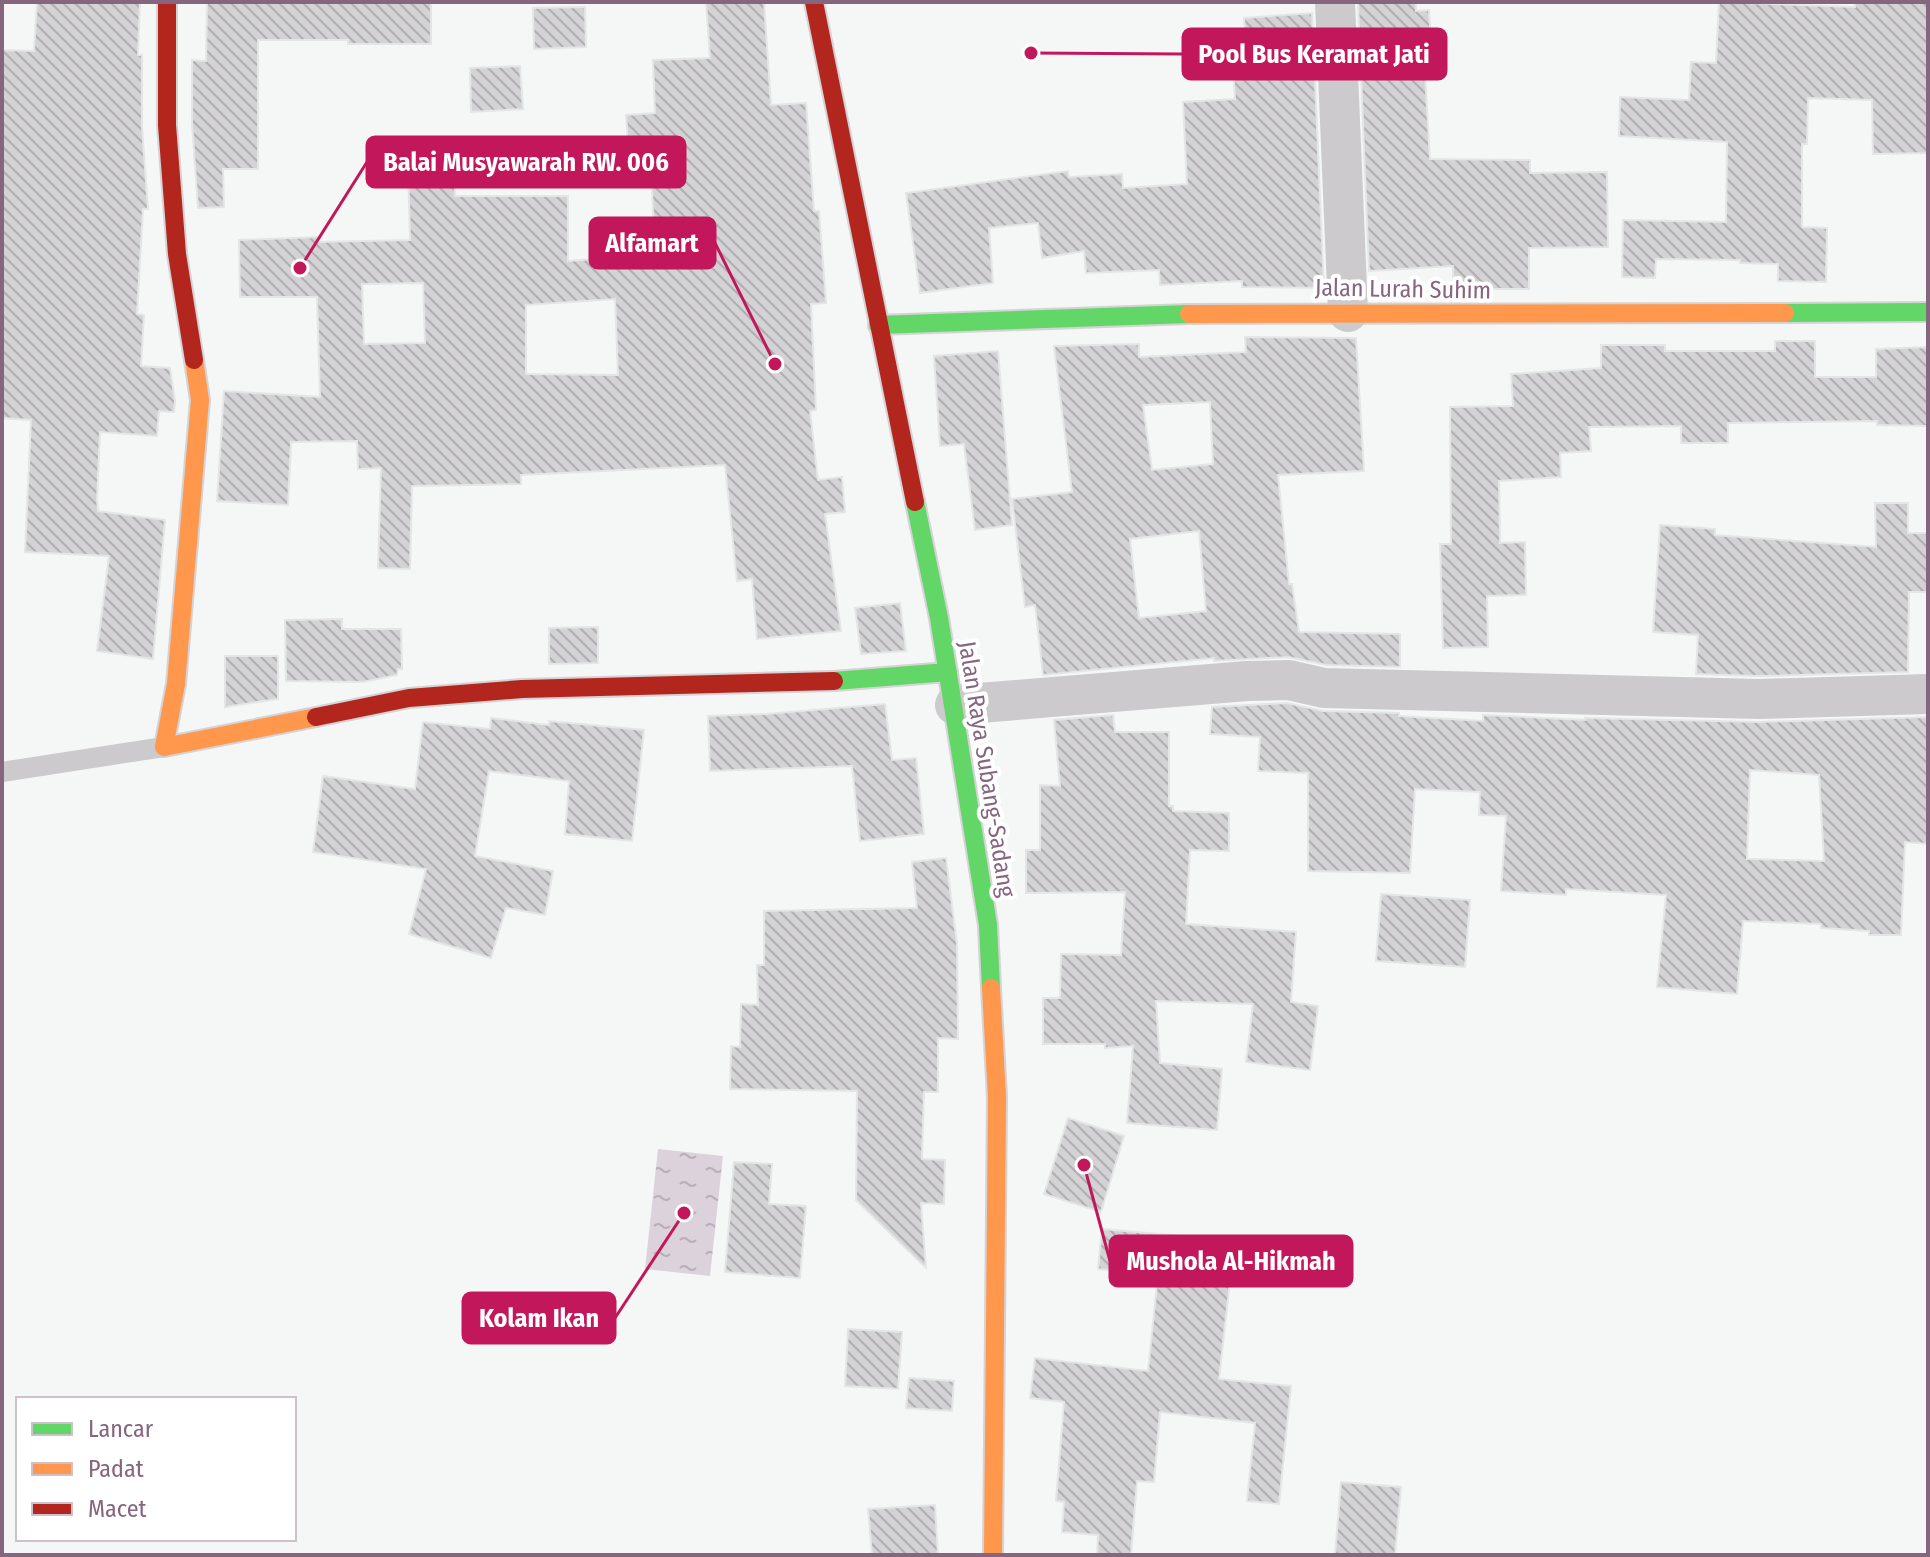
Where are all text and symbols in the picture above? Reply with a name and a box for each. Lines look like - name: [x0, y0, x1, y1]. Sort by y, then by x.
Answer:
- callout: Pool Bus Keramat Jati: [1183, 29, 1446, 79]
- text: Pool Bus Keramat Jati: [1198, 39, 1430, 70]
- callout: Balai Musyawarah RW. 006: [367, 137, 685, 187]
- text: Balai Musyawarah RW. 006: [383, 147, 669, 178]
- callout: Alfamart: [590, 218, 715, 268]
- text: Alfamart: [604, 228, 700, 259]
- street label: Jalan Lurah Suhim: [1315, 273, 1491, 305]
- street label: Jalan Raya Subang-Sadang: [953, 639, 1021, 900]
- callout: Mushola Al-Hikmah: [1110, 1236, 1352, 1286]
- text: Mushola Al-Hikmah: [1126, 1246, 1336, 1277]
- callout: Kolam Ikan: [463, 1293, 615, 1343]
- text: Kolam Ikan: [479, 1303, 599, 1334]
- legend: [16, 1397, 296, 1541]
- text: Lancar: [88, 1415, 154, 1443]
- text: Padat: [88, 1455, 144, 1483]
- text: Macet: [88, 1495, 146, 1523]

